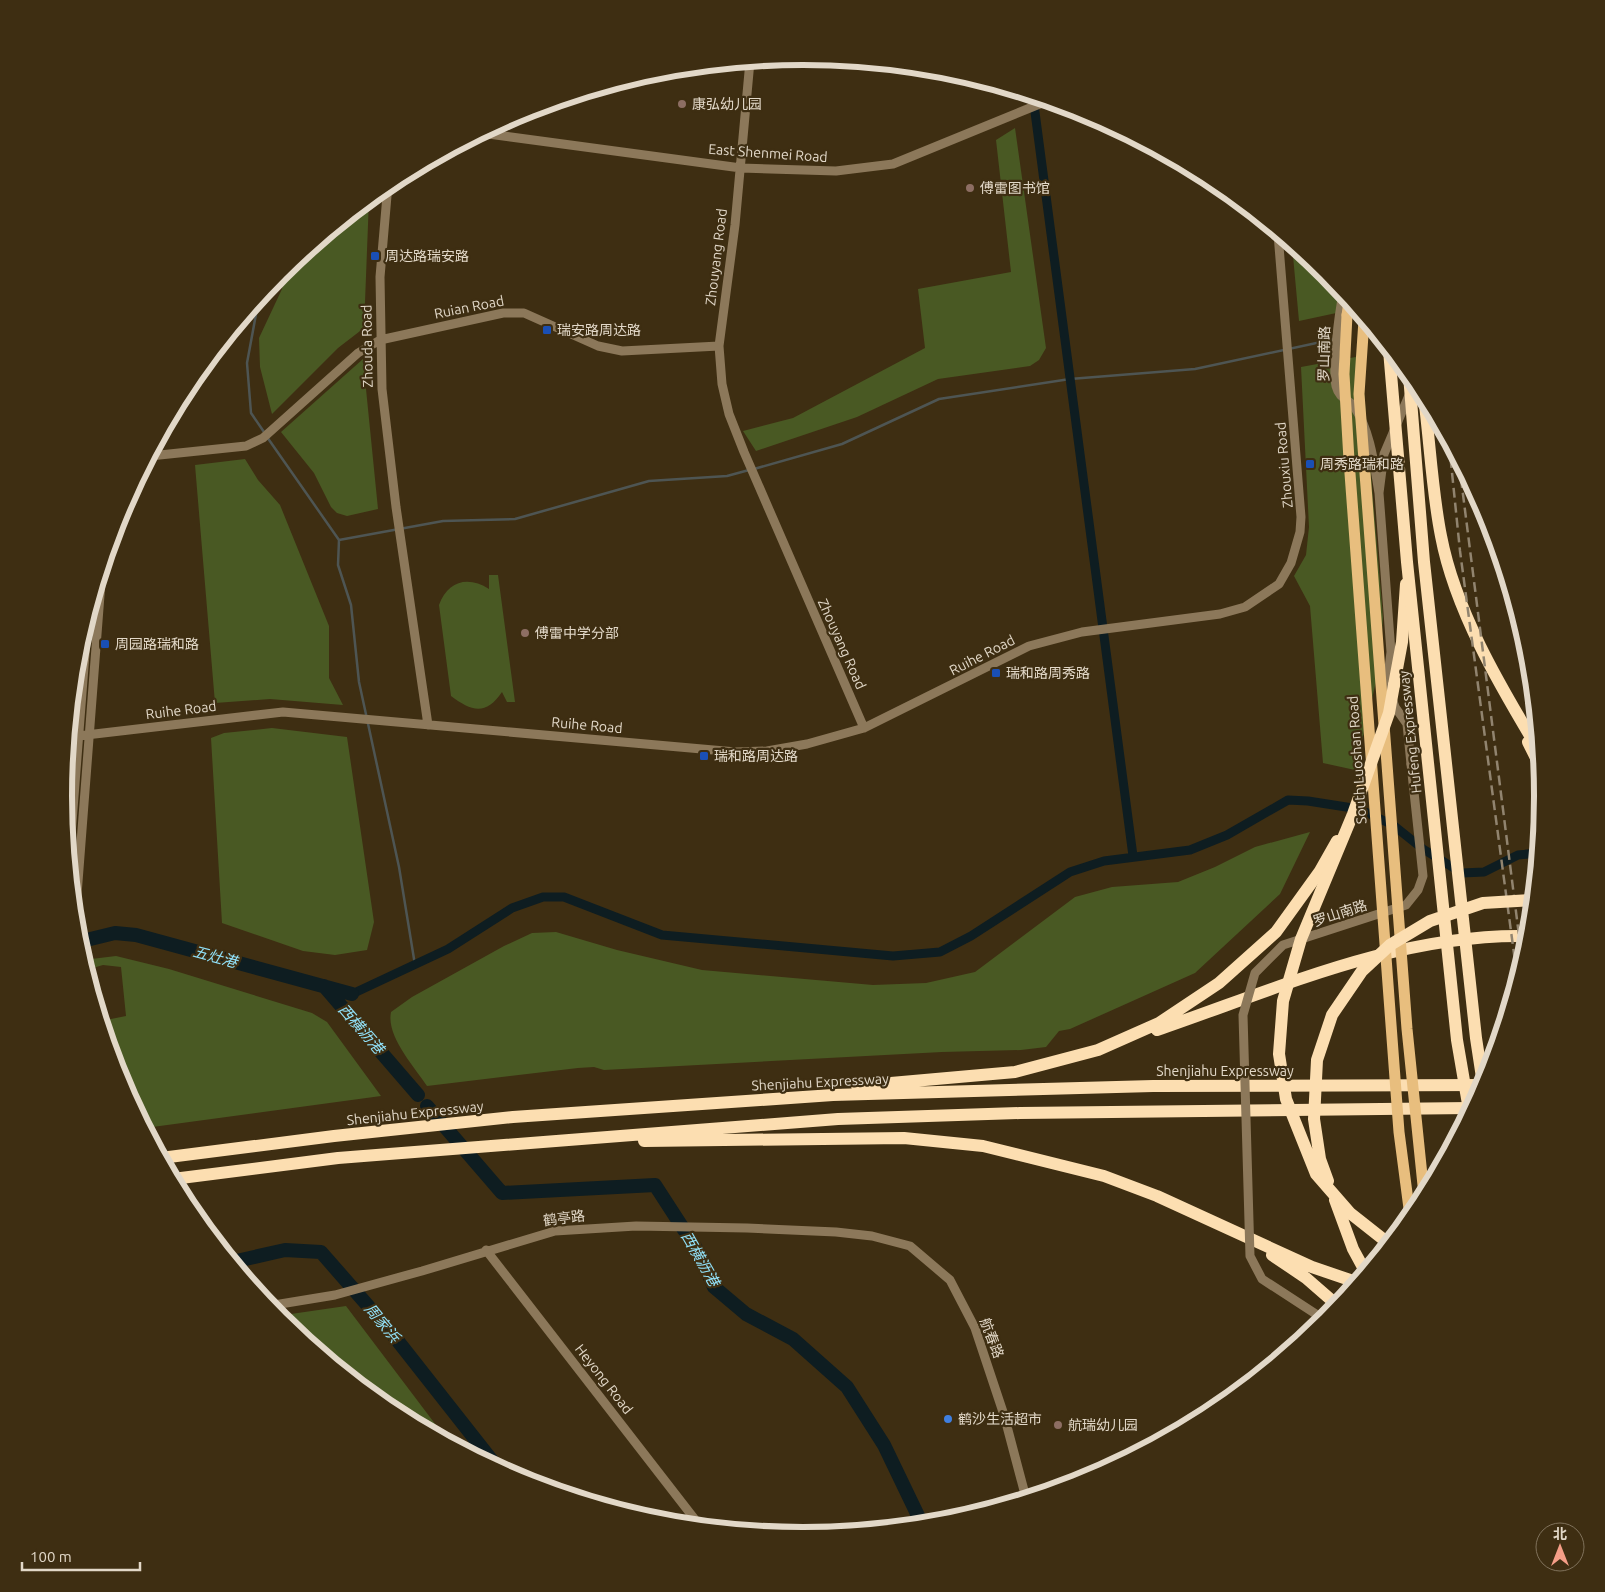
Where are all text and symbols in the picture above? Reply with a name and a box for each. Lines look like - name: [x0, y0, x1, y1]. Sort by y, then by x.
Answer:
- place label: 康弘幼儿园: [692, 96, 762, 112]
- marker: 康弘幼儿园: [676, 98, 688, 110]
- street label: East Shenmei Road: [708, 141, 828, 165]
- place label: 傅雷图书馆: [980, 180, 1050, 196]
- marker: 傅雷图书馆: [964, 182, 976, 194]
- street label: Zhouyang Road: [702, 208, 730, 306]
- place label: 周达路瑞安路: [385, 248, 469, 264]
- marker: 周达路瑞安路: [369, 250, 381, 262]
- street label: Ruian Road: [433, 292, 505, 322]
- street label: Zhouda Road: [358, 304, 376, 388]
- place label: 瑞安路周达路: [557, 322, 641, 338]
- marker: 瑞安路周达路: [541, 324, 553, 336]
- street label: 罗山南路: [1316, 326, 1332, 382]
- street label: Zhouxiu Road: [1272, 421, 1296, 509]
- place label: 周秀路瑞和路: [1320, 456, 1404, 472]
- marker: 周秀路瑞和路: [1304, 458, 1316, 470]
- street label: Zhouyang Road: [815, 596, 869, 692]
- place label: 傅雷中学分部: [535, 625, 619, 641]
- marker: 傅雷中学分部: [519, 627, 531, 639]
- street label: Ruihe Road: [947, 632, 1017, 678]
- place label: 周园路瑞和路: [115, 636, 199, 652]
- marker: 周园路瑞和路: [99, 638, 111, 650]
- place label: 瑞和路周秀路: [1006, 665, 1090, 681]
- marker: 瑞和路周秀路: [990, 667, 1002, 679]
- street label: Hufeng Expressway: [1396, 670, 1424, 794]
- street label: South Luoshan Road: [1345, 695, 1369, 825]
- street label: Ruihe Road: [145, 698, 217, 722]
- street label: Ruihe Road: [551, 714, 623, 736]
- place label: 瑞和路周达路: [714, 748, 798, 764]
- marker: 瑞和路周达路: [698, 750, 710, 762]
- street label: 罗山南路: [1311, 897, 1369, 929]
- water label: 五灶港: [191, 942, 241, 971]
- water label: 西横沥港: [335, 1000, 389, 1058]
- street label: Shenjiahu Expressway: [1156, 1063, 1294, 1079]
- street label: Shenjiahu Expressway: [751, 1070, 889, 1094]
- street label: Shenjiahu Expressway: [346, 1098, 484, 1128]
- street label: 鹤亭路: [542, 1208, 586, 1228]
- water label: 西横沥港: [678, 1229, 724, 1291]
- water label: 周家浜: [361, 1300, 405, 1347]
- street label: 航春路: [977, 1316, 1007, 1360]
- street label: Heyong Road: [572, 1341, 636, 1417]
- place label: 鹤沙生活超市: [958, 1411, 1042, 1427]
- marker: 鹤沙生活超市: [942, 1413, 954, 1425]
- place label: 航瑞幼儿园: [1068, 1417, 1138, 1433]
- marker: 航瑞幼儿园: [1052, 1419, 1064, 1431]
- north arrow: [1535, 1522, 1585, 1572]
- text: 北: [1553, 1526, 1567, 1542]
- scale bar: [22, 1540, 140, 1572]
- text: 100 m: [30, 1548, 72, 1565]

